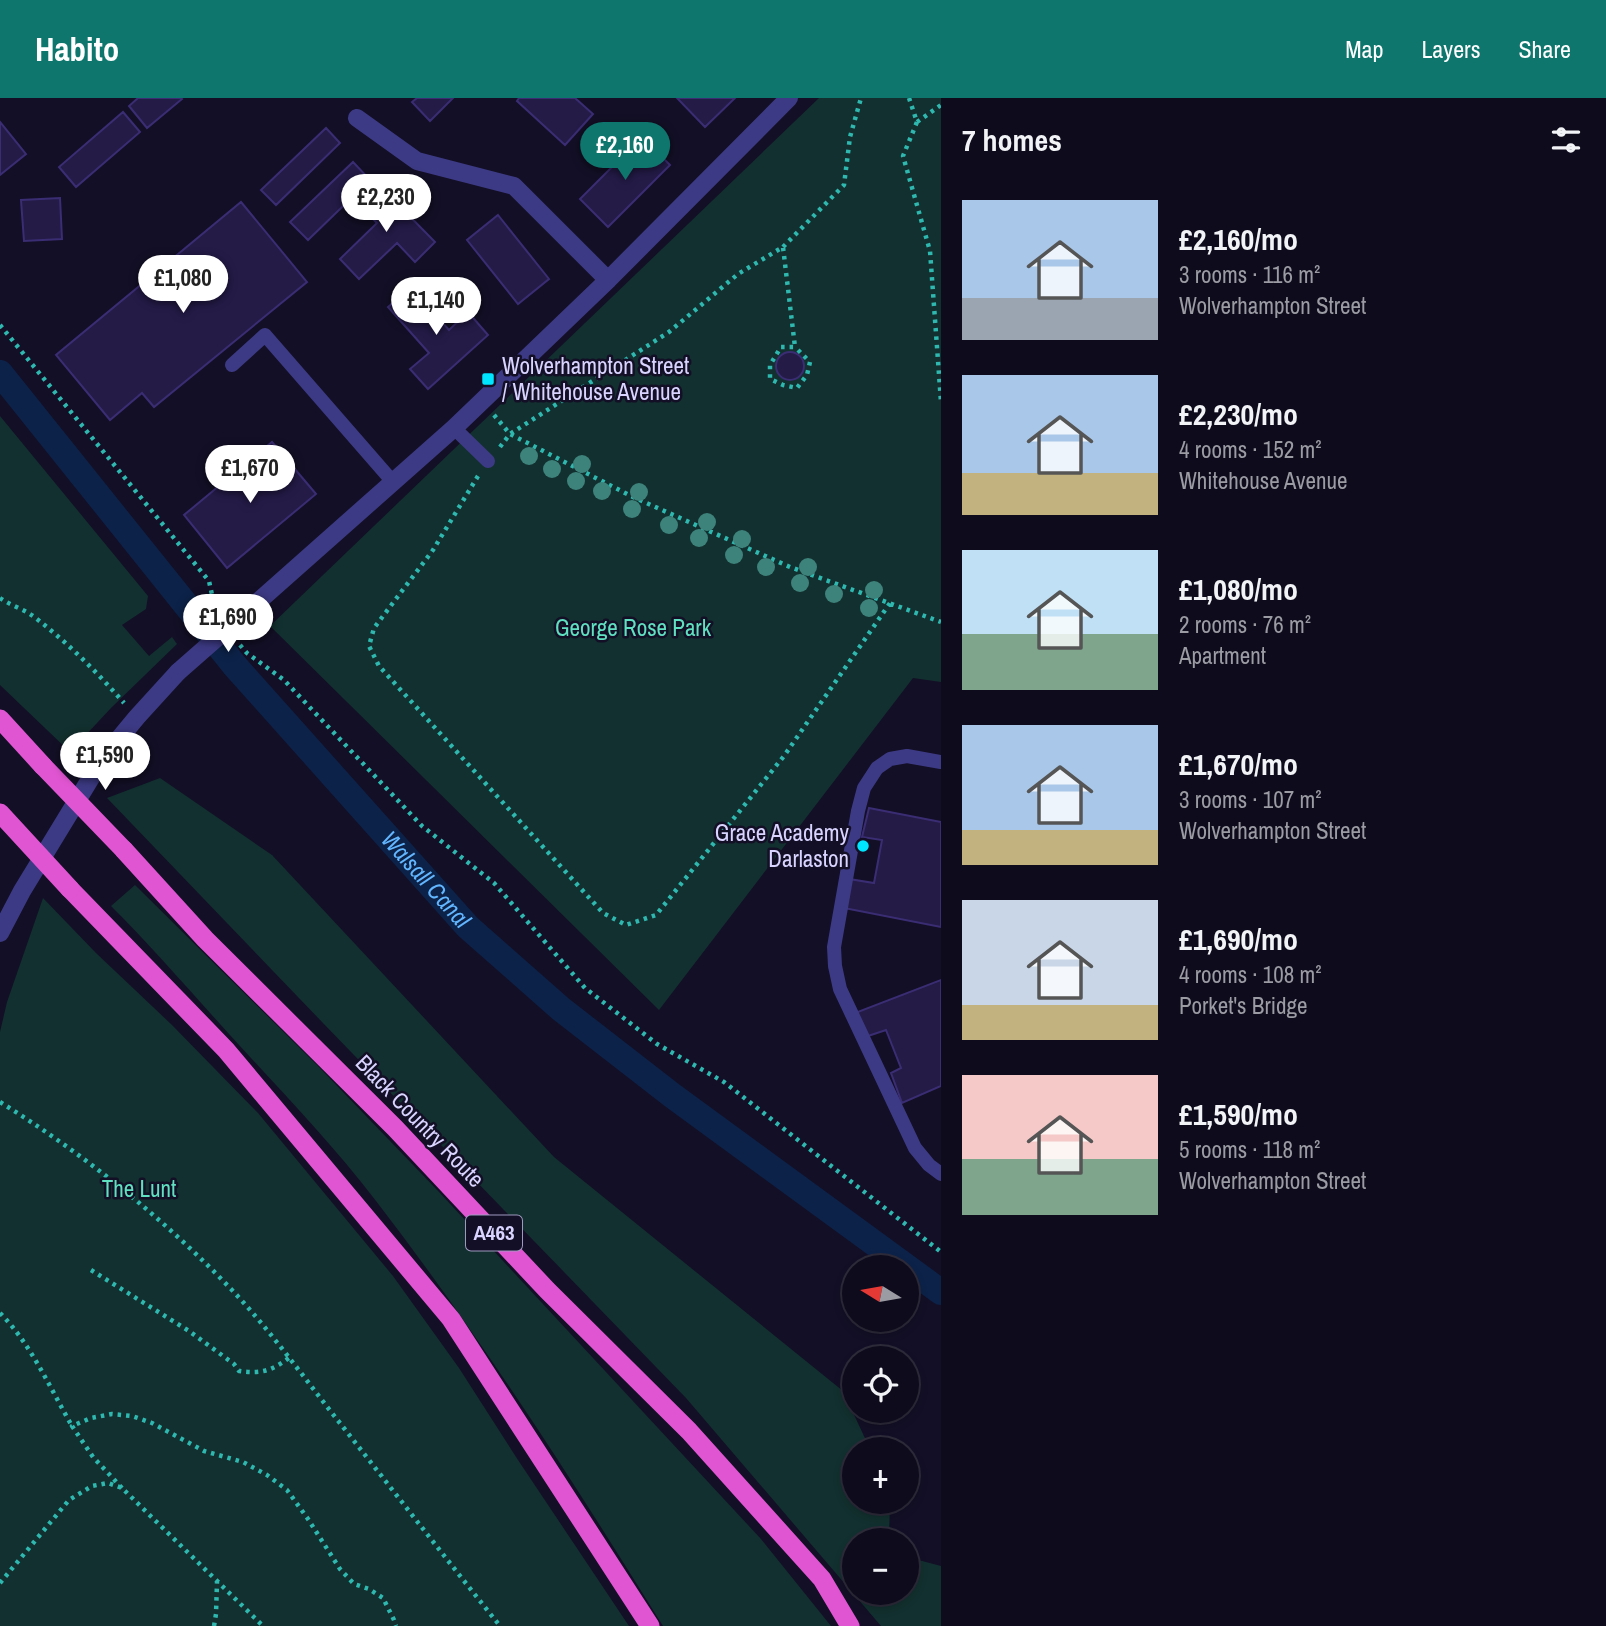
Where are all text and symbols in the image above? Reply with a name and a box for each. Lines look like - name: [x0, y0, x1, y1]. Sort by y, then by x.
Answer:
- text: Habito: [35, 27, 119, 71]
- text: Map: [1345, 33, 1383, 65]
- text: Layers: [1421, 33, 1480, 65]
- text: Share: [1518, 33, 1571, 65]
- text: 7 homes: [962, 120, 1062, 160]
- icon: filters: [1547, 121, 1585, 159]
- pin: £2,160: [568, 122, 682, 182]
- text: £2,160: [596, 129, 654, 160]
- pin: £2,230: [329, 174, 443, 234]
- text: £2,230: [357, 181, 415, 212]
- text: £2,160/mo: [1179, 219, 1298, 259]
- icon: home: [1018, 228, 1102, 312]
- pin: £1,080: [126, 256, 240, 315]
- text: 3 rooms · 116 m²: [1179, 259, 1320, 290]
- text: £1,080: [154, 262, 212, 293]
- pin: £1,140: [379, 278, 493, 337]
- text: £1,140: [407, 284, 465, 315]
- text: Wolverhampton Street: [1179, 290, 1366, 321]
- place label: Wolverhampton Street / Whitehouse Avenue: [502, 350, 689, 407]
- marker: Wolverhampton Street / Whitehouse Avenue: [480, 371, 496, 387]
- text: £2,230/mo: [1179, 394, 1298, 434]
- icon: home: [1018, 403, 1102, 487]
- text: 4 rooms · 152 m²: [1179, 434, 1322, 465]
- pin: £1,670: [193, 446, 307, 505]
- text: £1,670: [221, 452, 279, 483]
- text: Whitehouse Avenue: [1179, 465, 1348, 496]
- text: £1,080/mo: [1179, 569, 1298, 609]
- icon: home: [1018, 578, 1102, 662]
- pin: £1,690: [171, 594, 285, 654]
- text: £1,690: [199, 601, 257, 632]
- text: 2 rooms · 76 m²: [1179, 609, 1311, 640]
- park label: George Rose Park: [555, 612, 712, 643]
- text: Apartment: [1179, 640, 1266, 671]
- pin: £1,590: [48, 732, 162, 792]
- text: £1,590: [76, 739, 134, 770]
- text: £1,670/mo: [1179, 744, 1298, 784]
- icon: home: [1018, 753, 1102, 837]
- text: 3 rooms · 107 m²: [1179, 784, 1322, 815]
- text: Wolverhampton Street: [1179, 815, 1366, 846]
- place label: Grace Academy Darlaston: [715, 817, 850, 874]
- water label: Walsall Canal: [375, 824, 479, 935]
- marker: Grace Academy Darlaston: [855, 838, 871, 854]
- text: £1,690/mo: [1179, 919, 1298, 959]
- icon: home: [1018, 928, 1102, 1012]
- text: 4 rooms · 108 m²: [1179, 959, 1322, 990]
- text: Porket's Bridge: [1179, 990, 1307, 1021]
- street label: Black Country Route: [349, 1048, 492, 1194]
- text: £1,590/mo: [1179, 1094, 1298, 1134]
- icon: home: [1018, 1103, 1102, 1187]
- text: 5 rooms · 118 m²: [1179, 1134, 1320, 1165]
- text: Wolverhampton Street: [1179, 1165, 1366, 1196]
- park label: The Lunt: [102, 1173, 176, 1204]
- road number: A463: [466, 1216, 522, 1250]
- north arrow: [842, 1255, 919, 1332]
- map controls: [842, 1255, 919, 1605]
- button: locate: [842, 1346, 919, 1423]
- button: +: [842, 1437, 919, 1514]
- button: −: [842, 1528, 919, 1605]

